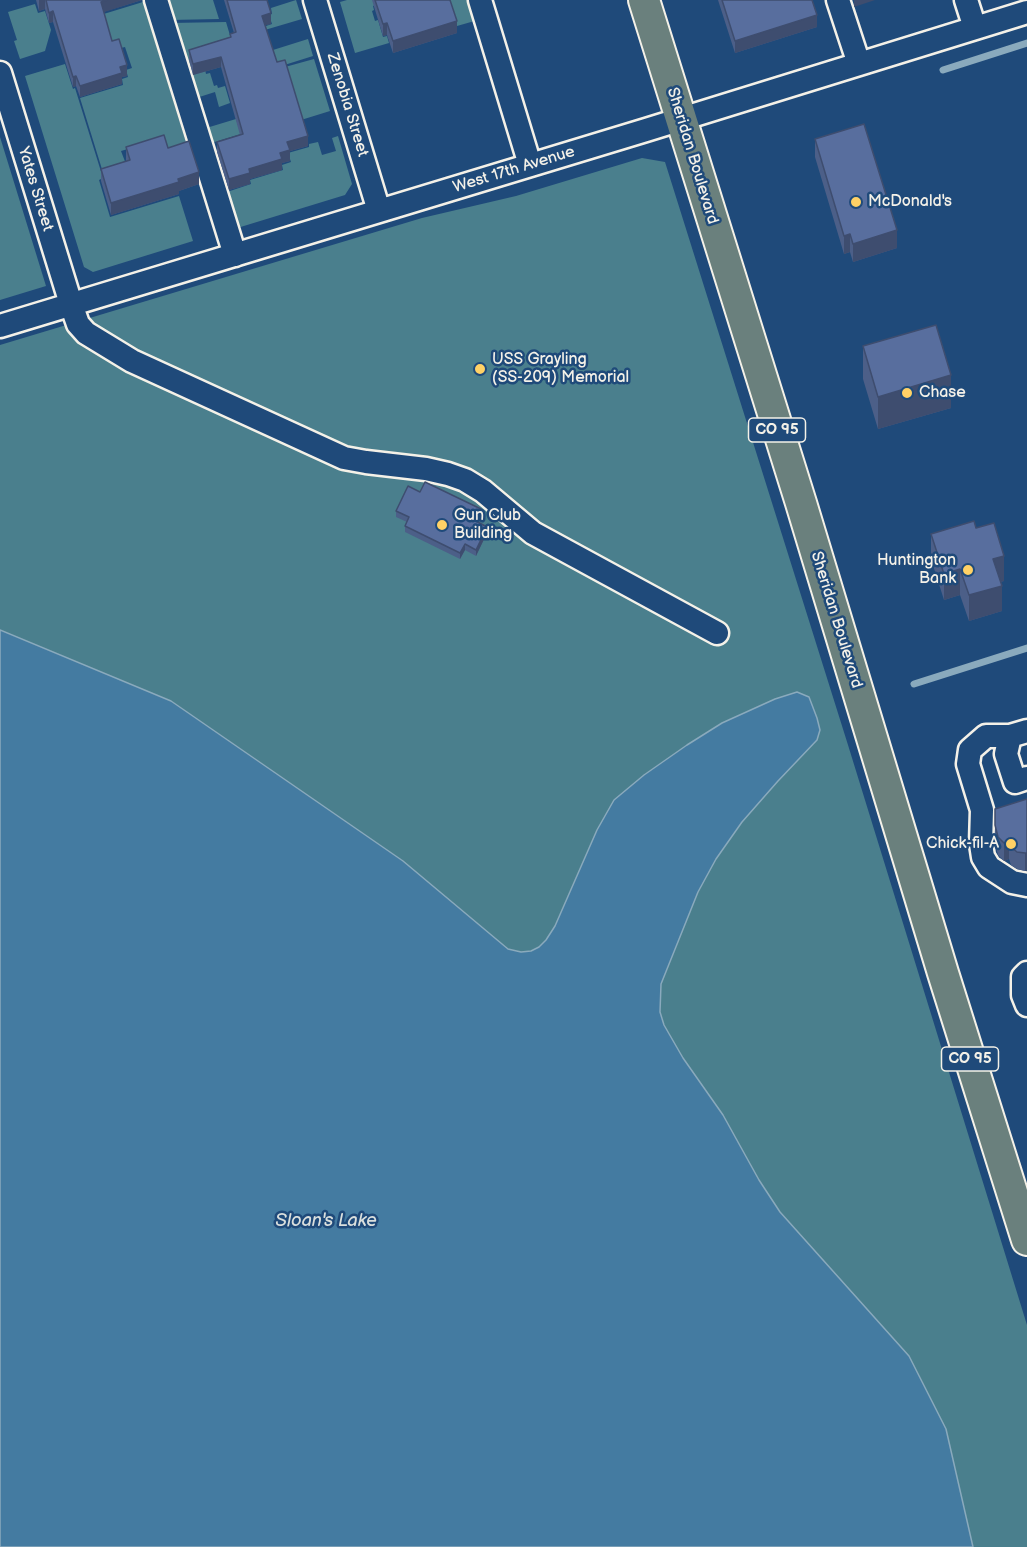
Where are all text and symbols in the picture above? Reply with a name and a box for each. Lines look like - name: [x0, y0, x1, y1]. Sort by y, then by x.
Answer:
- street label: Zenobia Street: [322, 51, 372, 159]
- street label: Sheridan Boulevard: [662, 85, 722, 227]
- street label: West 17th Avenue: [451, 142, 577, 198]
- street label: Yates Street: [13, 145, 57, 233]
- place label: McDonald's: [868, 192, 952, 212]
- marker: McDonald's: [849, 195, 863, 209]
- place label: USS Grayling (SS-209) Memorial: [492, 350, 629, 388]
- marker: USS Grayling (SS-209) Memorial: [473, 362, 487, 376]
- place label: Chase: [919, 383, 966, 403]
- marker: Chase: [900, 386, 914, 400]
- road number: CO 95: [748, 418, 806, 442]
- place label: Gun Club Building: [454, 506, 521, 544]
- marker: Gun Club Building: [435, 518, 449, 532]
- street label: Sheridan Boulevard: [806, 549, 866, 691]
- place label: Huntington Bank: [877, 551, 956, 589]
- marker: Huntington Bank: [961, 563, 975, 577]
- place label: Chick-fil-A: [926, 834, 999, 854]
- marker: Chick-fil-A: [1004, 837, 1018, 851]
- road number: CO 95: [942, 1047, 998, 1071]
- water label: Sloan's Lake: [275, 1210, 377, 1232]

